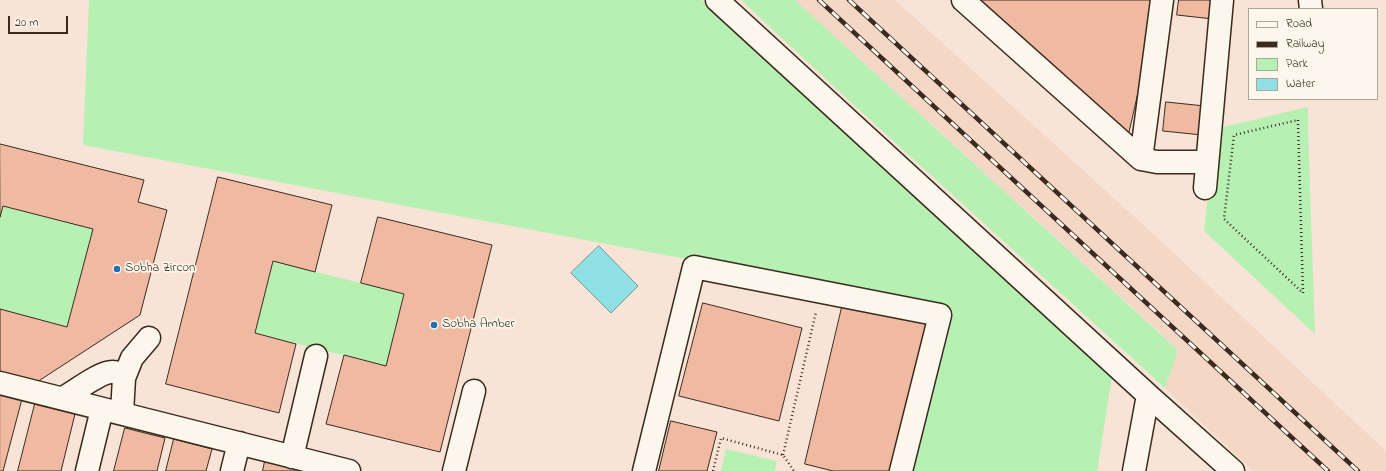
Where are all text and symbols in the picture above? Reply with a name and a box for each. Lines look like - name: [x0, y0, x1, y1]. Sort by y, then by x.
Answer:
- scale bar: [10, 8, 70, 34]
- legend: [1248, 8, 1378, 100]
- text: 20 m: [15, 14, 38, 32]
- text: Road: [1286, 15, 1312, 33]
- text: Railway: [1286, 35, 1324, 53]
- text: Park: [1286, 55, 1308, 73]
- text: Water: [1286, 75, 1315, 93]
- place label: Sobha Zircon: [125, 261, 195, 277]
- marker: Sobha Zircon: [112, 264, 122, 274]
- place label: Sobha Amber: [442, 317, 514, 333]
- marker: Sobha Amber: [429, 320, 439, 330]

